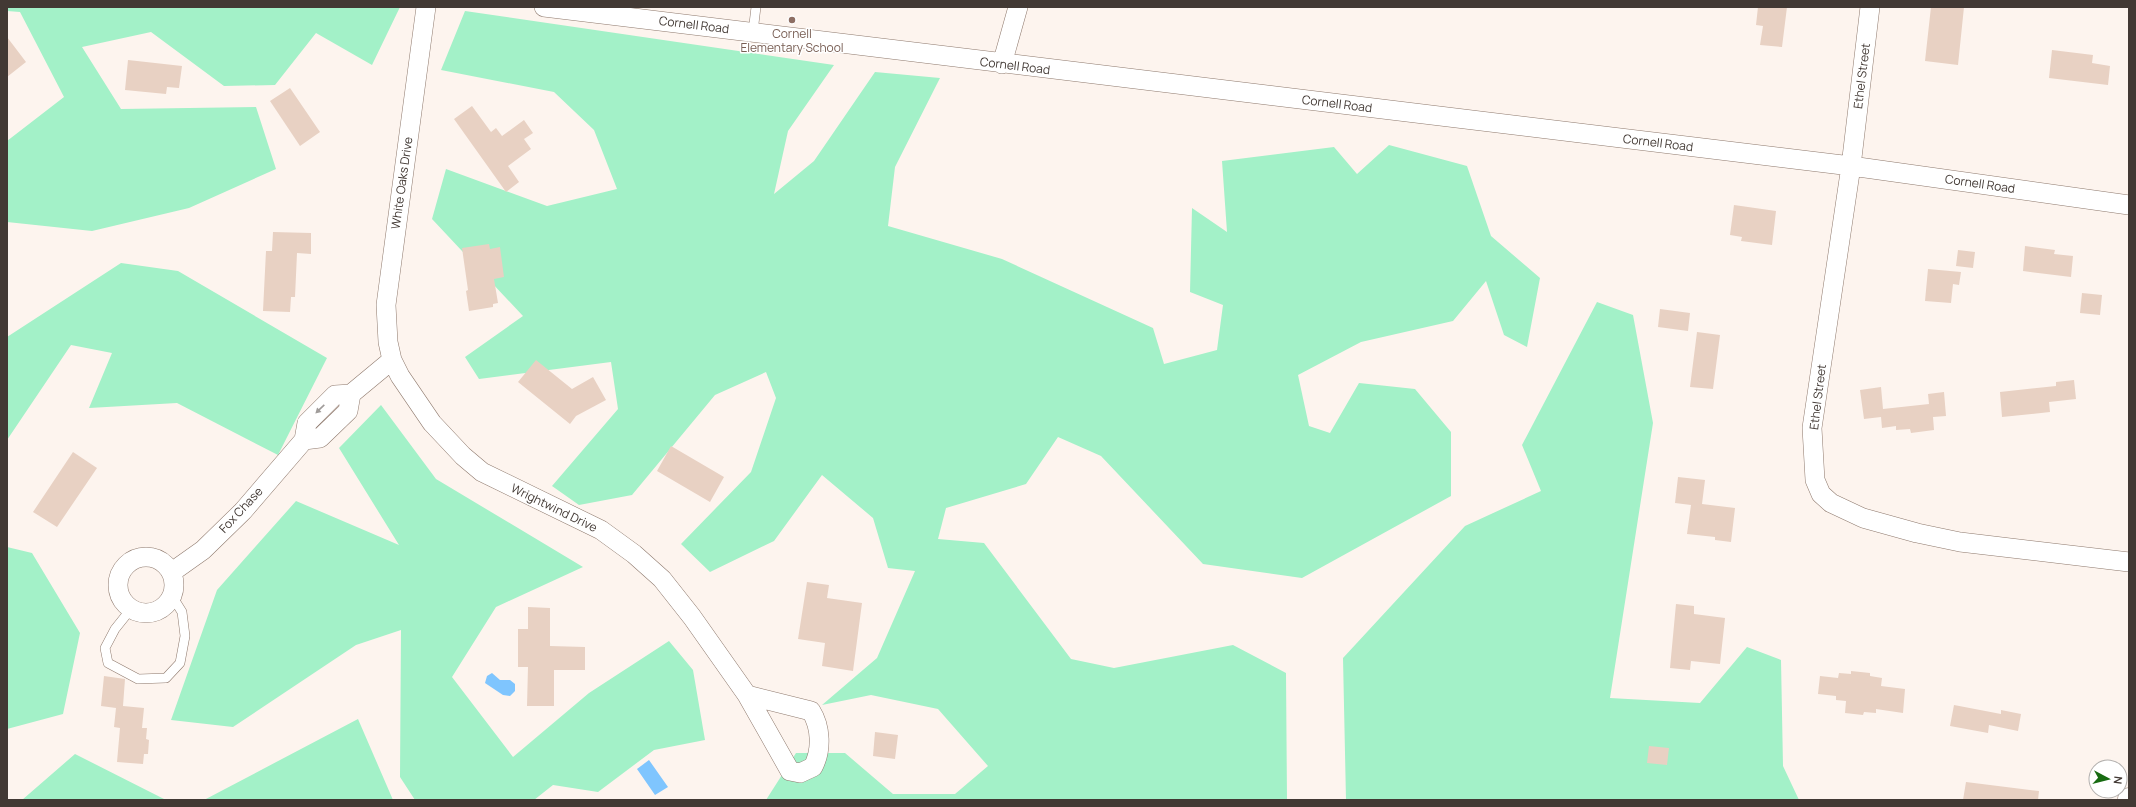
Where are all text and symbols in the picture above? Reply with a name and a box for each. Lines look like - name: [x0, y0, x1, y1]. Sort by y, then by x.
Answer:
- street label: Cornell Road: [658, 12, 730, 37]
- marker: Cornell Elementary School: [787, 15, 797, 25]
- place label: Cornell Elementary School: [740, 25, 844, 56]
- street label: Ethel Street: [1849, 42, 1874, 110]
- street label: Cornell Road: [979, 53, 1051, 78]
- street label: Cornell Road: [1301, 91, 1373, 116]
- street label: Cornell Road: [1622, 130, 1694, 155]
- street label: White Oaks Drive: [387, 136, 416, 230]
- street label: Cornell Road: [1944, 170, 2016, 197]
- street label: Ethel Street: [1805, 363, 1830, 431]
- one-way arrow: [315, 404, 325, 414]
- street label: Wrightwind Drive: [508, 479, 600, 536]
- street label: Fox Chase: [215, 483, 266, 536]
- north arrow: [2088, 759, 2128, 799]
- text: N: [2110, 775, 2126, 785]

